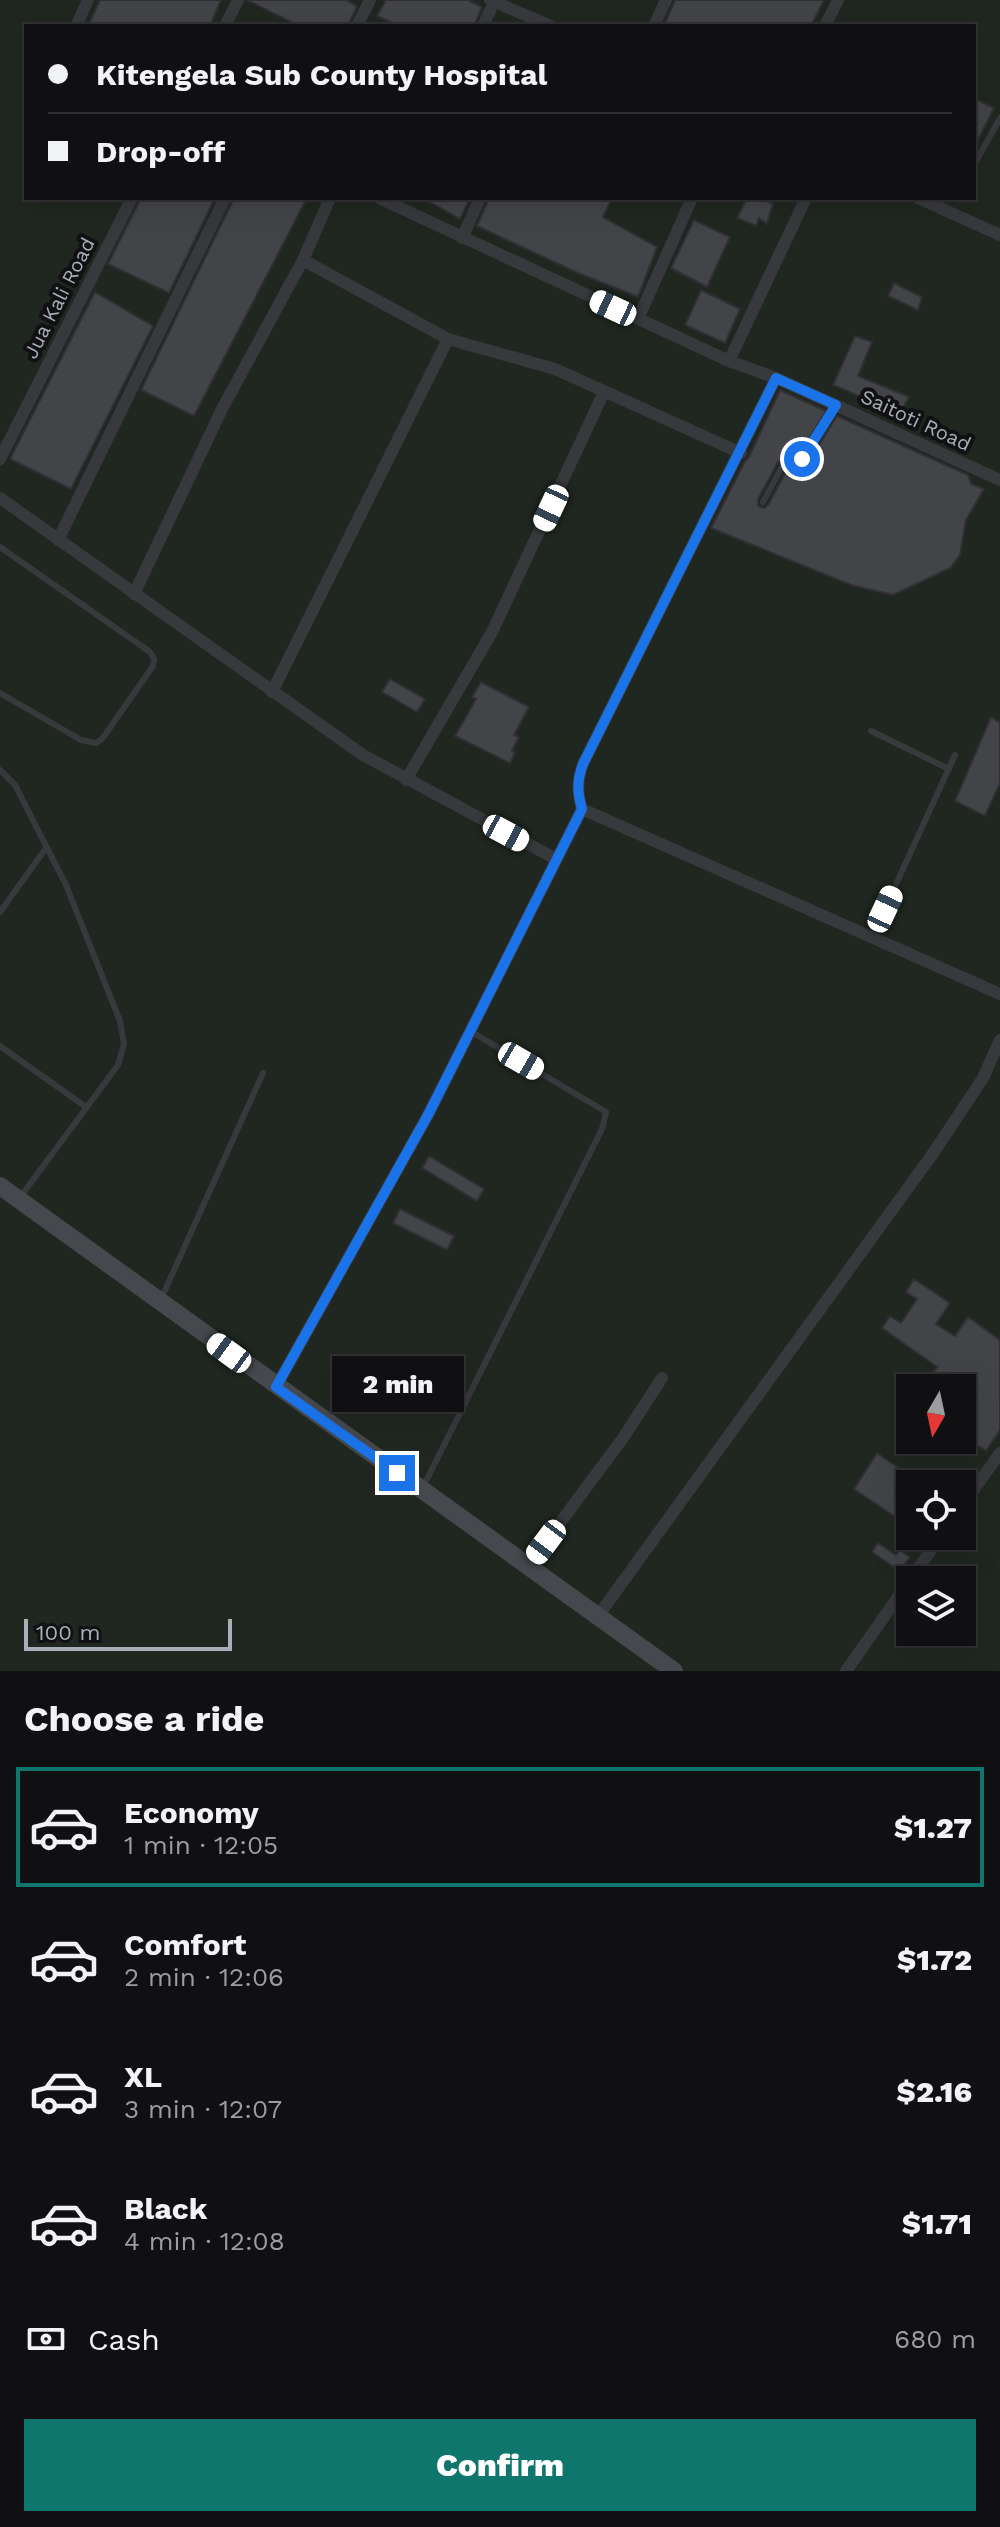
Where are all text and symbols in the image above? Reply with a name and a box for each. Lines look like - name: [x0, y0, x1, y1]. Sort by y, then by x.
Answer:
- text: Kitengela Sub County Hospital: [96, 57, 547, 92]
- text: Drop-off: [96, 134, 225, 169]
- street label: Jua Kali Road: [18, 234, 100, 362]
- car: [586, 287, 640, 329]
- street label: Saitoti Road: [857, 384, 975, 456]
- route start: [784, 441, 820, 477]
- car: [530, 481, 572, 535]
- car: [479, 811, 533, 855]
- car: [864, 882, 906, 936]
- car: [494, 1039, 548, 1083]
- car: [203, 1329, 255, 1377]
- callout: 2 min: [331, 1357, 463, 1413]
- text: 2 min: [363, 1369, 433, 1399]
- north arrow: [896, 1374, 976, 1454]
- map controls: [896, 1374, 976, 1646]
- route end: [379, 1455, 415, 1491]
- button: locate: [896, 1470, 976, 1550]
- car: [522, 1516, 570, 1568]
- button: layers: [896, 1566, 976, 1646]
- scale bar: [24, 1615, 232, 1651]
- text: 100 m: [36, 1620, 100, 1645]
- text: Choose a ride: [24, 1698, 264, 1740]
- icon: car: [28, 1791, 100, 1863]
- text: Economy: [124, 1795, 259, 1830]
- text: $1.27: [894, 1810, 972, 1845]
- text: 1 min · 12:05: [124, 1830, 278, 1860]
- icon: car: [28, 1923, 100, 1995]
- text: Comfort: [124, 1927, 246, 1962]
- text: $1.72: [897, 1942, 972, 1977]
- text: 2 min · 12:06: [124, 1962, 284, 1992]
- icon: car: [28, 2055, 100, 2127]
- text: XL: [124, 2059, 162, 2094]
- text: $2.16: [896, 2074, 972, 2109]
- text: 3 min · 12:07: [124, 2094, 282, 2124]
- icon: car: [28, 2187, 100, 2259]
- text: Black: [124, 2191, 208, 2226]
- text: $1.71: [902, 2206, 972, 2241]
- text: 4 min · 12:08: [124, 2226, 285, 2256]
- icon: cash: [24, 2317, 68, 2361]
- text: Cash: [88, 2322, 160, 2357]
- text: 680 m: [894, 2324, 976, 2354]
- button: Confirm: [24, 2419, 976, 2511]

